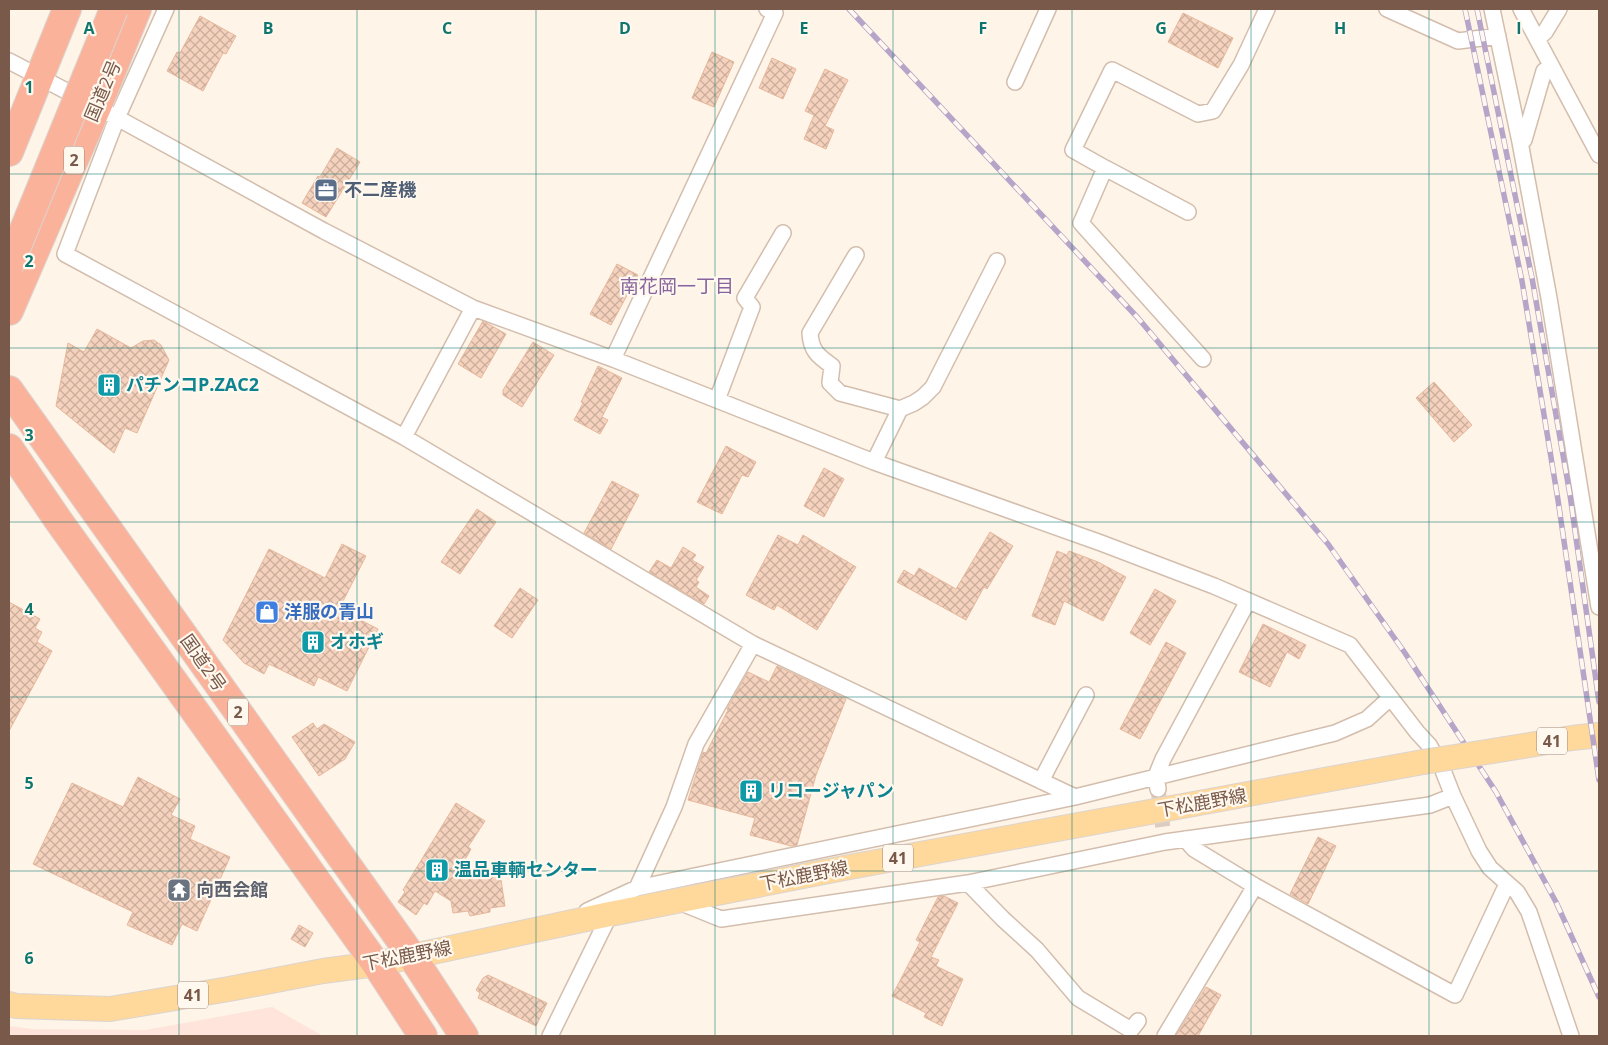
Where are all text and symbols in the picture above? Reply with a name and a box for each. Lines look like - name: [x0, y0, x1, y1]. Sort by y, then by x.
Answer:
- text: A: [83, 17, 95, 39]
- text: B: [263, 17, 273, 39]
- text: C: [442, 17, 452, 39]
- text: D: [619, 17, 631, 39]
- text: E: [800, 17, 809, 39]
- text: F: [979, 17, 987, 39]
- text: G: [1155, 17, 1167, 39]
- text: H: [1334, 17, 1346, 39]
- text: I: [1516, 17, 1522, 39]
- street label: 国道2号: [78, 56, 126, 125]
- text: 1: [24, 76, 34, 98]
- road number: 2: [64, 146, 84, 174]
- office icon: 不二産機: [313, 177, 339, 203]
- place label: 不二産機: [344, 177, 417, 201]
- text: 2: [24, 250, 34, 272]
- district label: 南花岡一丁目: [620, 273, 734, 299]
- building icon: パチンコP.ZAC2: [96, 372, 122, 398]
- place label: パチンコP.ZAC2: [126, 372, 259, 396]
- text: 3: [24, 424, 34, 446]
- text: 4: [24, 598, 34, 620]
- shop icon: 洋服の青山: [254, 599, 280, 625]
- place label: 洋服の青山: [284, 599, 374, 623]
- street label: 国道2号: [176, 629, 232, 696]
- building icon: オホギ: [300, 629, 326, 655]
- place label: オホギ: [330, 629, 384, 653]
- road number: 2: [228, 699, 248, 726]
- road number: 41: [1537, 728, 1567, 754]
- text: 5: [24, 772, 34, 794]
- building icon: リコージャパン: [738, 778, 764, 804]
- place label: リコージャパン: [768, 778, 894, 802]
- street label: 下松鹿野線: [1155, 782, 1248, 822]
- road number: 41: [883, 844, 913, 871]
- street label: 下松鹿野線: [757, 855, 850, 895]
- building icon: 温品車輌センター: [424, 857, 450, 883]
- place label: 温品車輌センター: [454, 857, 598, 881]
- temple icon: 向西会館: [166, 877, 192, 903]
- place label: 向西会館: [196, 877, 268, 901]
- street label: 下松鹿野線: [360, 935, 453, 975]
- text: 6: [24, 947, 34, 969]
- road number: 41: [178, 982, 208, 1008]

